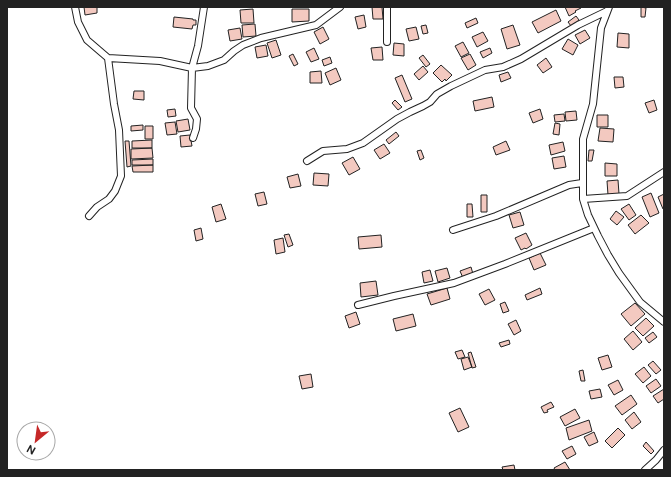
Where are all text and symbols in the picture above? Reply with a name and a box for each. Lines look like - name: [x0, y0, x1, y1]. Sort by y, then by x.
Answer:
- north arrow: [16, 421, 56, 461]
- text: N: [24, 442, 38, 458]

